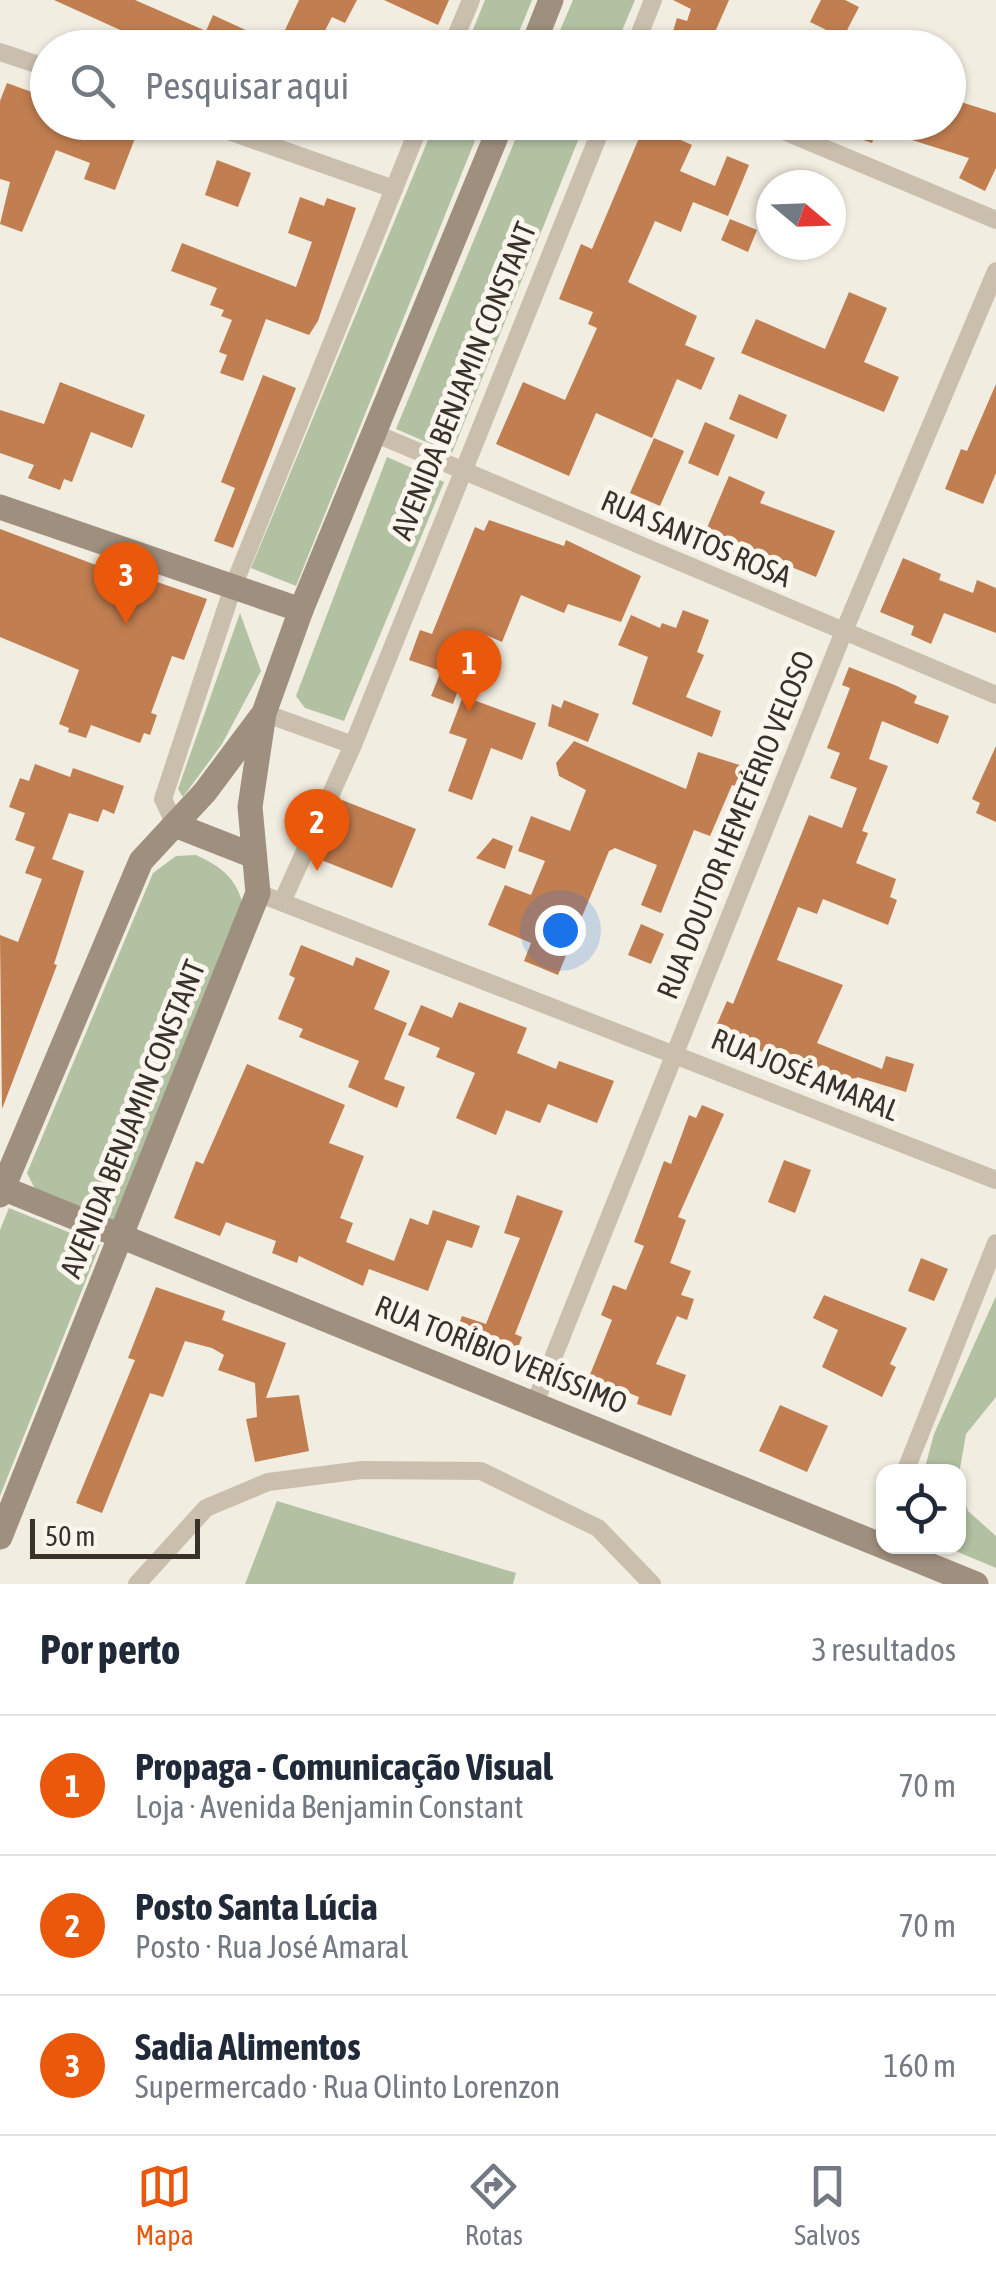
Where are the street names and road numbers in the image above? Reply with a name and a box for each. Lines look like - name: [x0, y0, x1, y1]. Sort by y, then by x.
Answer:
- street label: AVENIDA BENJAMIN CONSTANT: [384, 217, 542, 544]
- street label: RUA SANTOS ROSA: [596, 483, 797, 593]
- street label: RUA DOUTOR HEMETÉRIO VELOSO: [650, 646, 821, 1004]
- street label: AVENIDA BENJAMIN CONSTANT: [53, 955, 211, 1282]
- street label: RUA JOSÉ AMARAL: [707, 1021, 904, 1127]
- street label: RUA TORÍBIO VERÍSSIMO: [371, 1288, 632, 1420]

